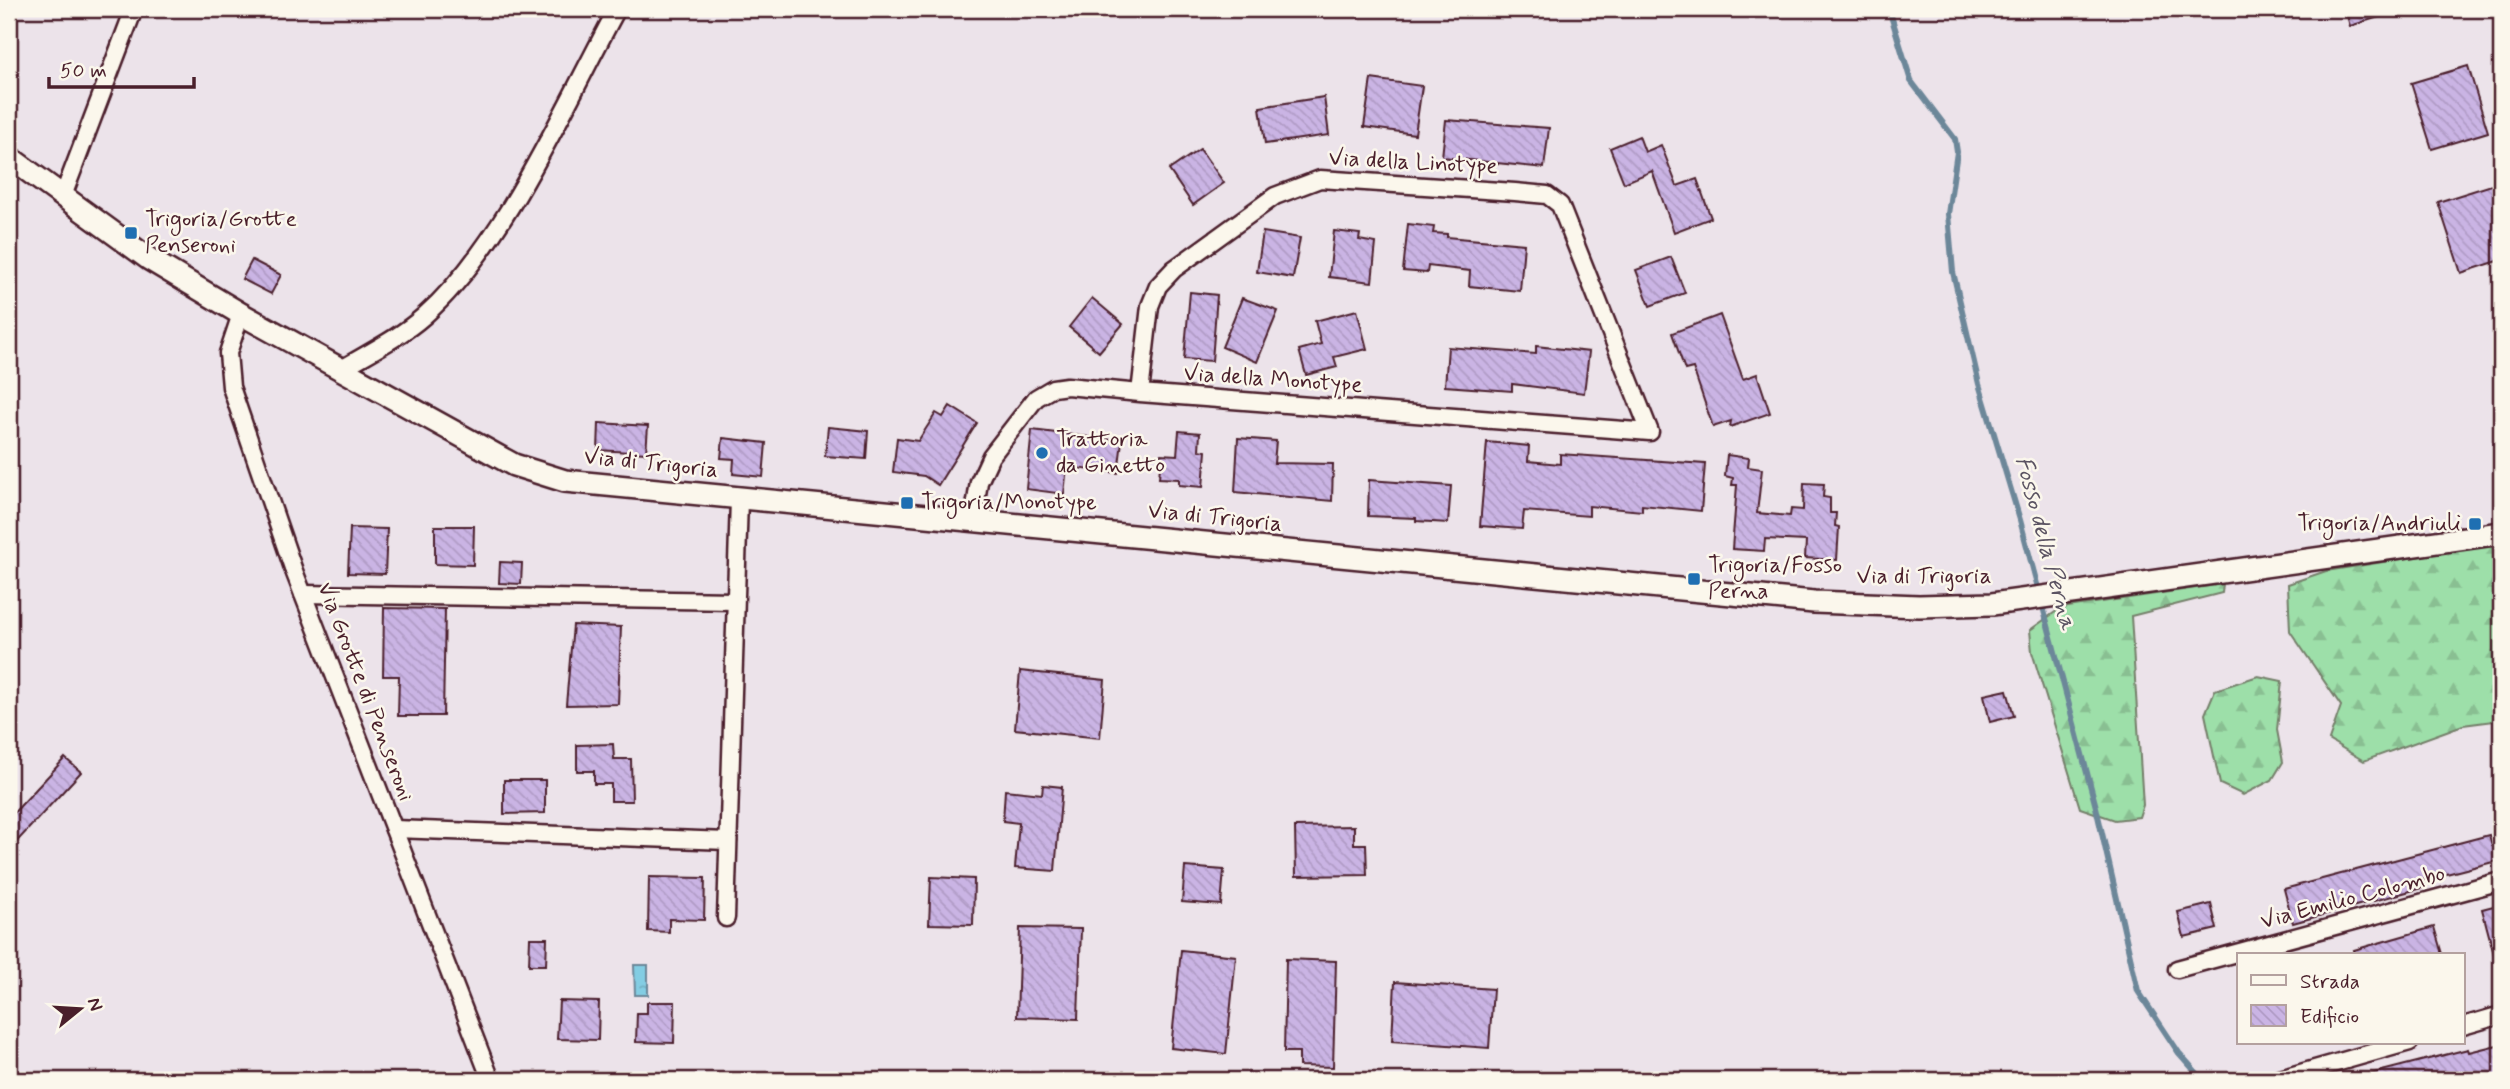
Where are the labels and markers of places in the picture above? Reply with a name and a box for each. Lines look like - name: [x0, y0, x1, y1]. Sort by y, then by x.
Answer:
- place label: Trigoria/Grotte Penseroni: [145, 205, 297, 261]
- marker: Trigoria/Grotte Penseroni: [123, 225, 139, 241]
- place label: Trattoria da Ginetto: [1056, 425, 1165, 481]
- marker: Trattoria da Ginetto: [1034, 445, 1050, 461]
- place label: Trigoria/Monotype: [921, 488, 1097, 520]
- marker: Trigoria/Monotype: [899, 495, 915, 511]
- place label: Trigoria/Andriuli: [2297, 509, 2461, 541]
- marker: Trigoria/Andriuli: [2467, 516, 2483, 532]
- place label: Trigoria/Fosso Perna: [1708, 551, 1842, 607]
- marker: Trigoria/Fosso Perna: [1686, 571, 1702, 587]

